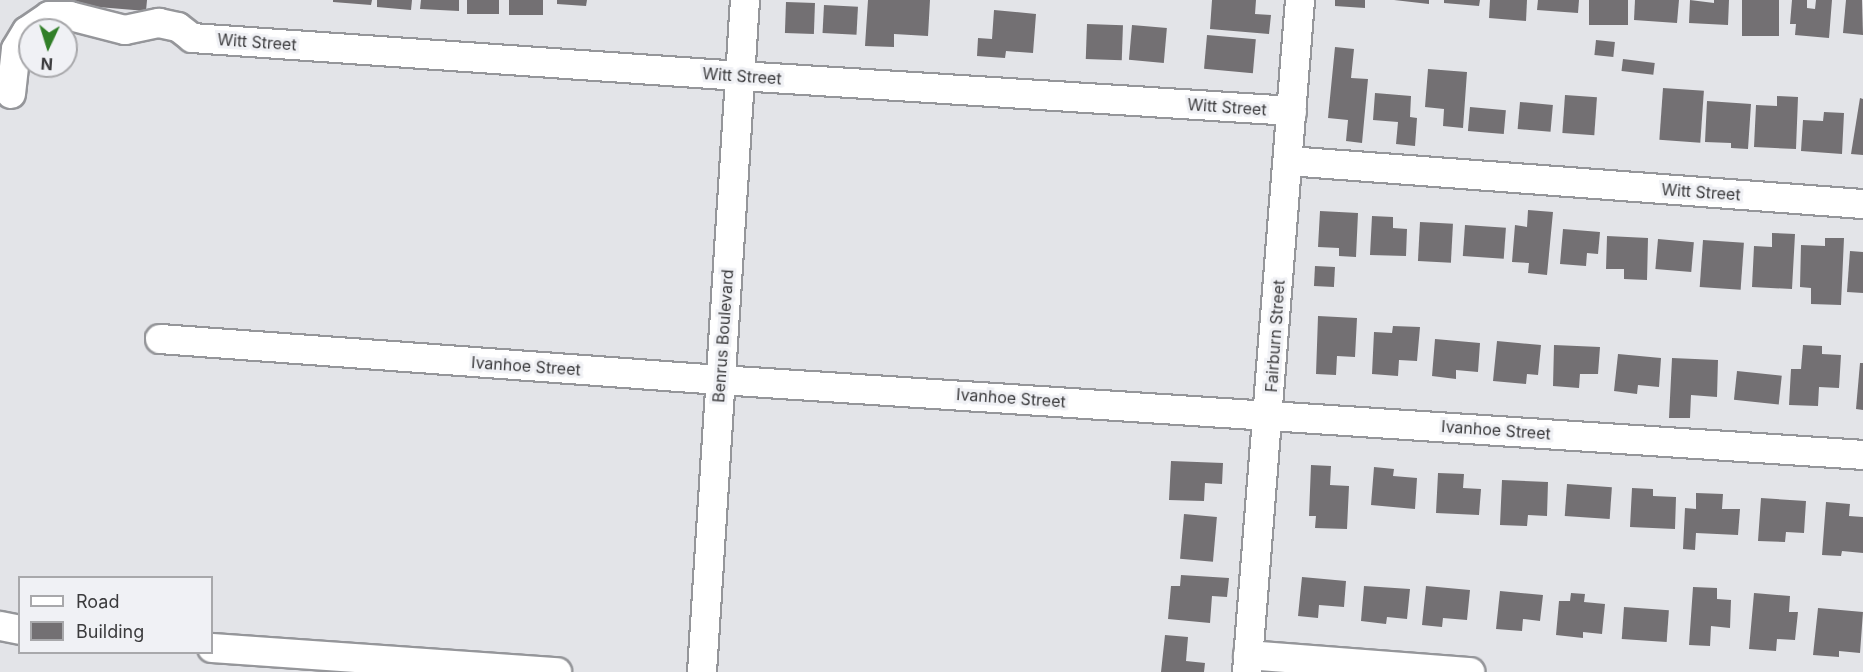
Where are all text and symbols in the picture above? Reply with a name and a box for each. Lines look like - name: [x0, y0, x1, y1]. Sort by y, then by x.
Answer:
- north arrow: [18, 18, 78, 78]
- street label: Witt Street: [217, 30, 297, 54]
- text: N: [40, 54, 54, 74]
- street label: Witt Street: [702, 64, 782, 88]
- street label: Witt Street: [1187, 95, 1267, 119]
- street label: Witt Street: [1661, 180, 1741, 204]
- street label: Benrus Boulevard: [709, 269, 737, 403]
- street label: Fairburn Street: [1261, 279, 1289, 393]
- street label: Ivanhoe Street: [471, 353, 581, 379]
- street label: Ivanhoe Street: [956, 385, 1066, 411]
- street label: Ivanhoe Street: [1441, 417, 1551, 443]
- legend: [18, 576, 213, 654]
- text: Road: [76, 591, 119, 612]
- text: Building: [76, 621, 144, 642]

